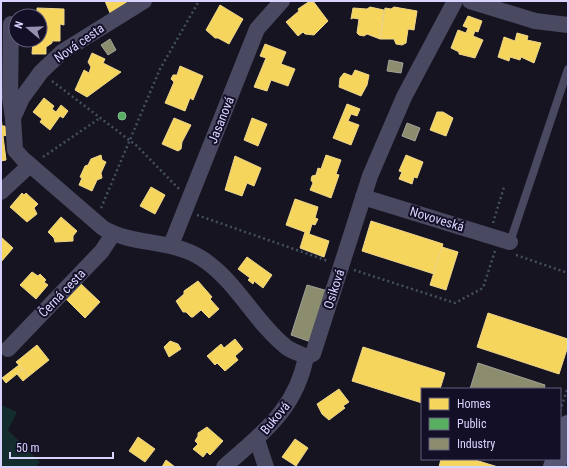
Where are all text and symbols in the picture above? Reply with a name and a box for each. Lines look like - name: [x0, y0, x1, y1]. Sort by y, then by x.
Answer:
- north arrow: [8, 8, 48, 48]
- text: N: [12, 19, 26, 30]
- street label: Nová cesta: [51, 20, 107, 66]
- street label: Jasanová: [205, 94, 237, 146]
- street label: Novoveská: [408, 204, 466, 234]
- street label: Černá cesta: [35, 266, 89, 320]
- street label: Osiková: [321, 267, 347, 311]
- legend: [421, 388, 561, 460]
- text: Homes: [457, 397, 491, 411]
- street label: Buková: [257, 399, 293, 437]
- text: Public: [457, 417, 487, 431]
- scale bar: [10, 434, 113, 460]
- text: Industry: [457, 437, 495, 451]
- text: 50 m: [16, 441, 40, 455]

